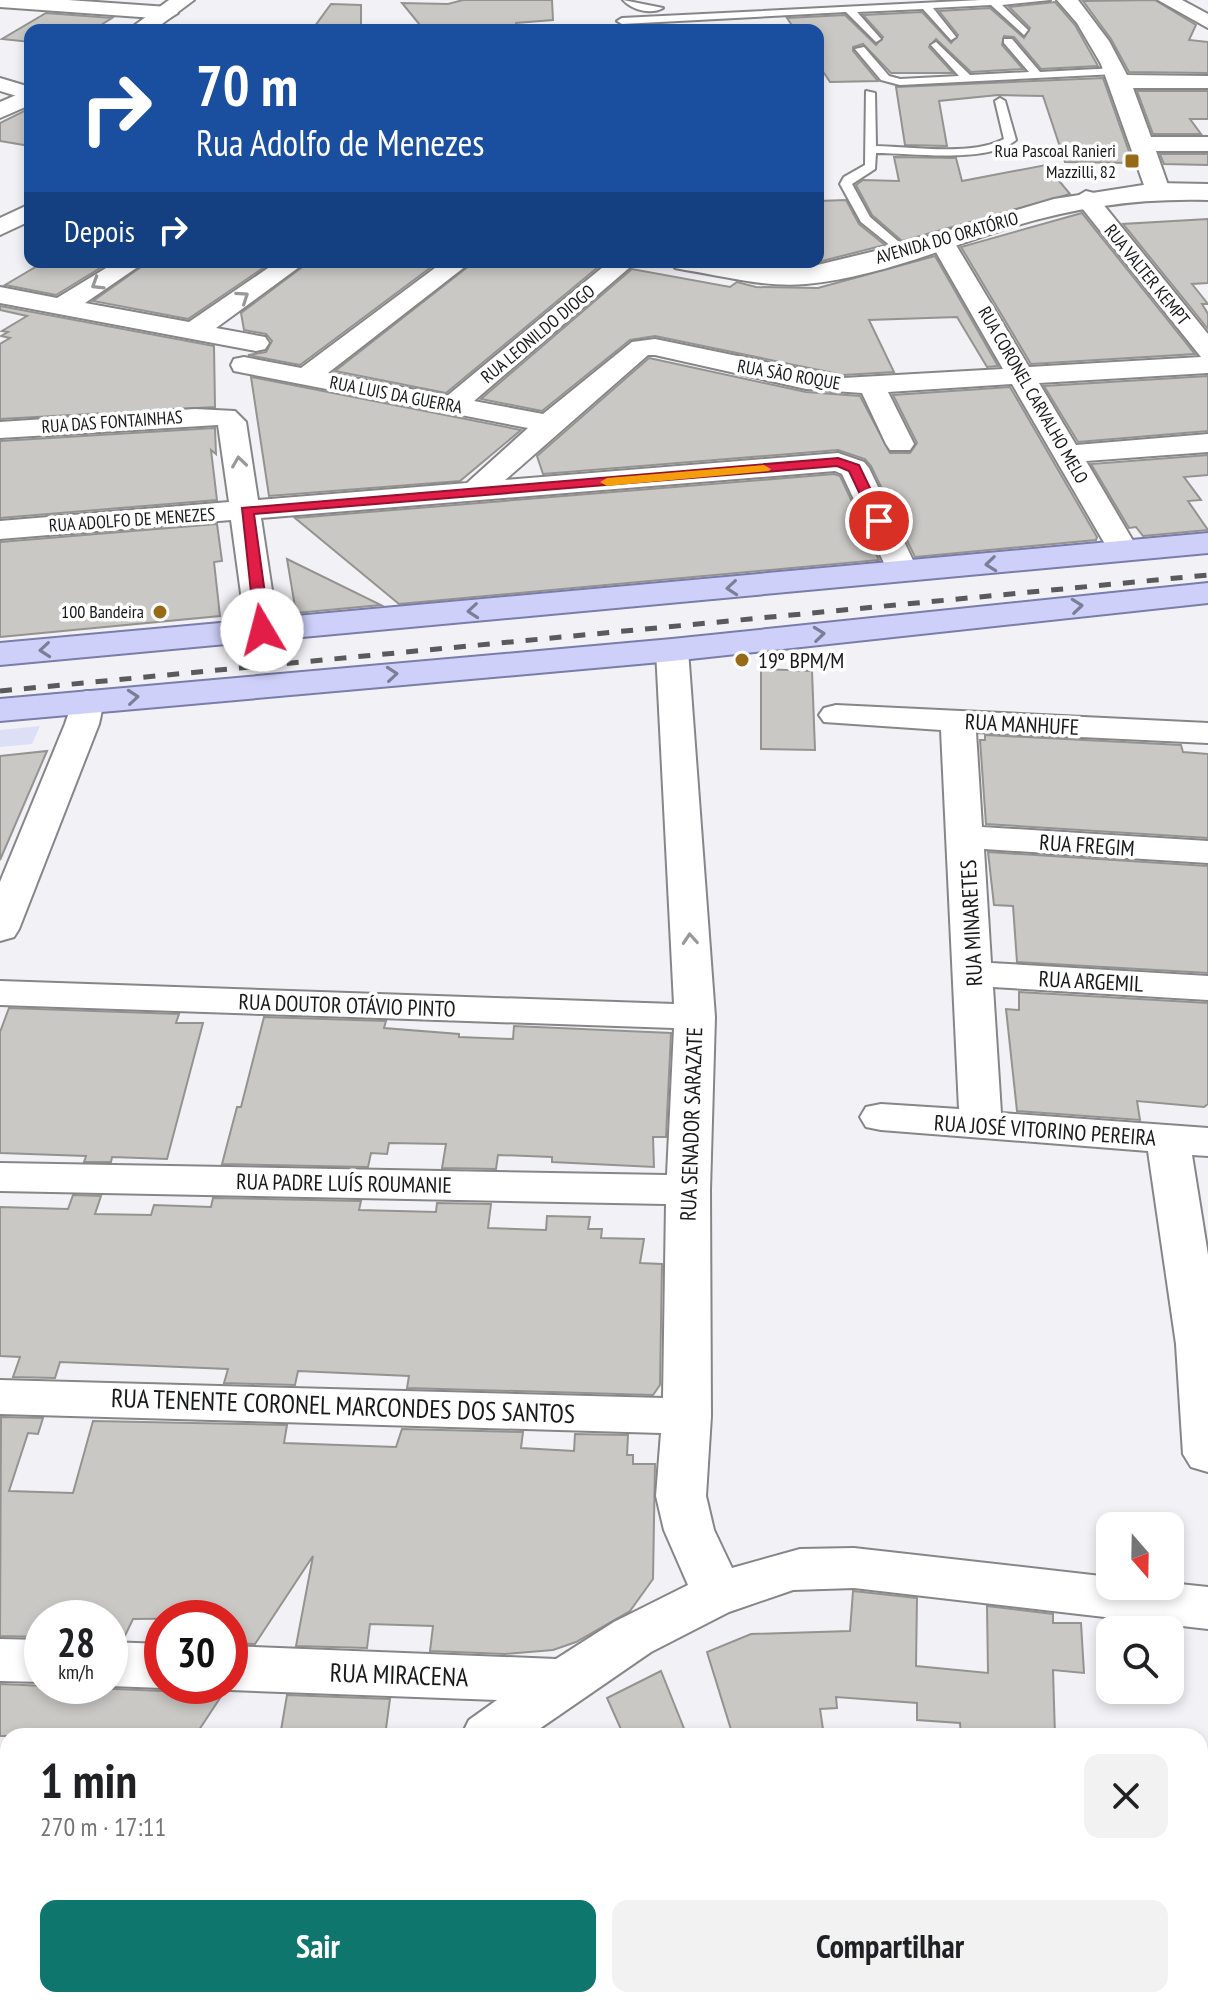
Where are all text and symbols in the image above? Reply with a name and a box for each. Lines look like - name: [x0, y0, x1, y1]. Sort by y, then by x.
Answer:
- text: 70 m: [196, 49, 298, 121]
- icon: right: [64, 56, 168, 160]
- text: Rua Adolfo de Menezes: [196, 119, 485, 166]
- place label: Rua Pascoal Ranieri Mazzilli, 82: [995, 139, 1116, 183]
- marker: Rua Pascoal Ranieri Mazzilli, 82: [1123, 152, 1141, 170]
- street label: AVENIDA DO ORATÓRIO: [873, 206, 1021, 269]
- icon: right: [151, 208, 195, 252]
- text: Depois: [64, 211, 135, 250]
- street label: RUA VALTER KEMPT: [1100, 220, 1195, 330]
- one-way arrow: [91, 275, 106, 290]
- street label: RUA LEONILDO DIOGO: [476, 279, 599, 388]
- one-way arrow: [234, 292, 248, 307]
- street label: RUA CORONEL CARVALHO MELO: [973, 302, 1094, 487]
- street label: RUA SÃO ROQUE: [736, 354, 842, 395]
- street label: RUA LUIS DA GUERRA: [328, 370, 465, 419]
- street label: RUA DAS FONTAINHAS: [41, 405, 183, 438]
- one-way arrow: [231, 455, 248, 469]
- pin: [845, 487, 913, 555]
- icon: arrive: [857, 499, 901, 543]
- street label: RUA ADOLFO DE MENEZES: [48, 502, 216, 537]
- one-way arrow: [984, 556, 997, 573]
- one-way arrow: [725, 579, 738, 596]
- position arrow: [220, 588, 304, 672]
- one-way arrow: [1071, 598, 1084, 615]
- place label: 100 Bandeira: [61, 600, 144, 623]
- one-way arrow: [466, 602, 479, 619]
- marker: 100 Bandeira: [151, 603, 169, 621]
- one-way arrow: [812, 626, 825, 643]
- one-way arrow: [38, 641, 51, 658]
- place label: 19º BPM/M: [758, 646, 844, 674]
- marker: 19º BPM/M: [733, 651, 751, 669]
- one-way arrow: [386, 666, 399, 683]
- one-way arrow: [127, 689, 140, 706]
- street label: RUA MANHUFE: [964, 707, 1080, 741]
- street label: RUA FREGIM: [1038, 828, 1136, 862]
- street label: RUA MINARETES: [954, 859, 988, 987]
- one-way arrow: [682, 932, 699, 945]
- street label: RUA ARGEMIL: [1038, 964, 1144, 998]
- street label: RUA DOUTOR OTÁVIO PINTO: [238, 987, 456, 1023]
- street label: RUA SENADOR SARAZATE: [674, 1027, 708, 1221]
- street label: RUA JOSÉ VITORINO PEREIRA: [933, 1108, 1157, 1152]
- street label: RUA PADRE LUÍS ROUMANIE: [236, 1167, 452, 1199]
- street label: RUA TENENTE CORONEL MARCONDES DOS SANTOS: [110, 1381, 576, 1430]
- north arrow: [1096, 1512, 1184, 1600]
- map controls: [1096, 1512, 1184, 1704]
- speed limit sign: 30: [144, 1600, 248, 1704]
- text: 28: [57, 1616, 95, 1668]
- button: search: [1096, 1616, 1184, 1704]
- street label: RUA MIRACENA: [329, 1656, 470, 1693]
- text: km/h: [58, 1659, 94, 1685]
- text: 1 min: [40, 1749, 137, 1811]
- button: close: [1084, 1754, 1168, 1838]
- text: 270 m · 17:11: [40, 1810, 166, 1843]
- button: Sair: [40, 1900, 596, 1992]
- button: Compartilhar: [612, 1900, 1168, 1992]

